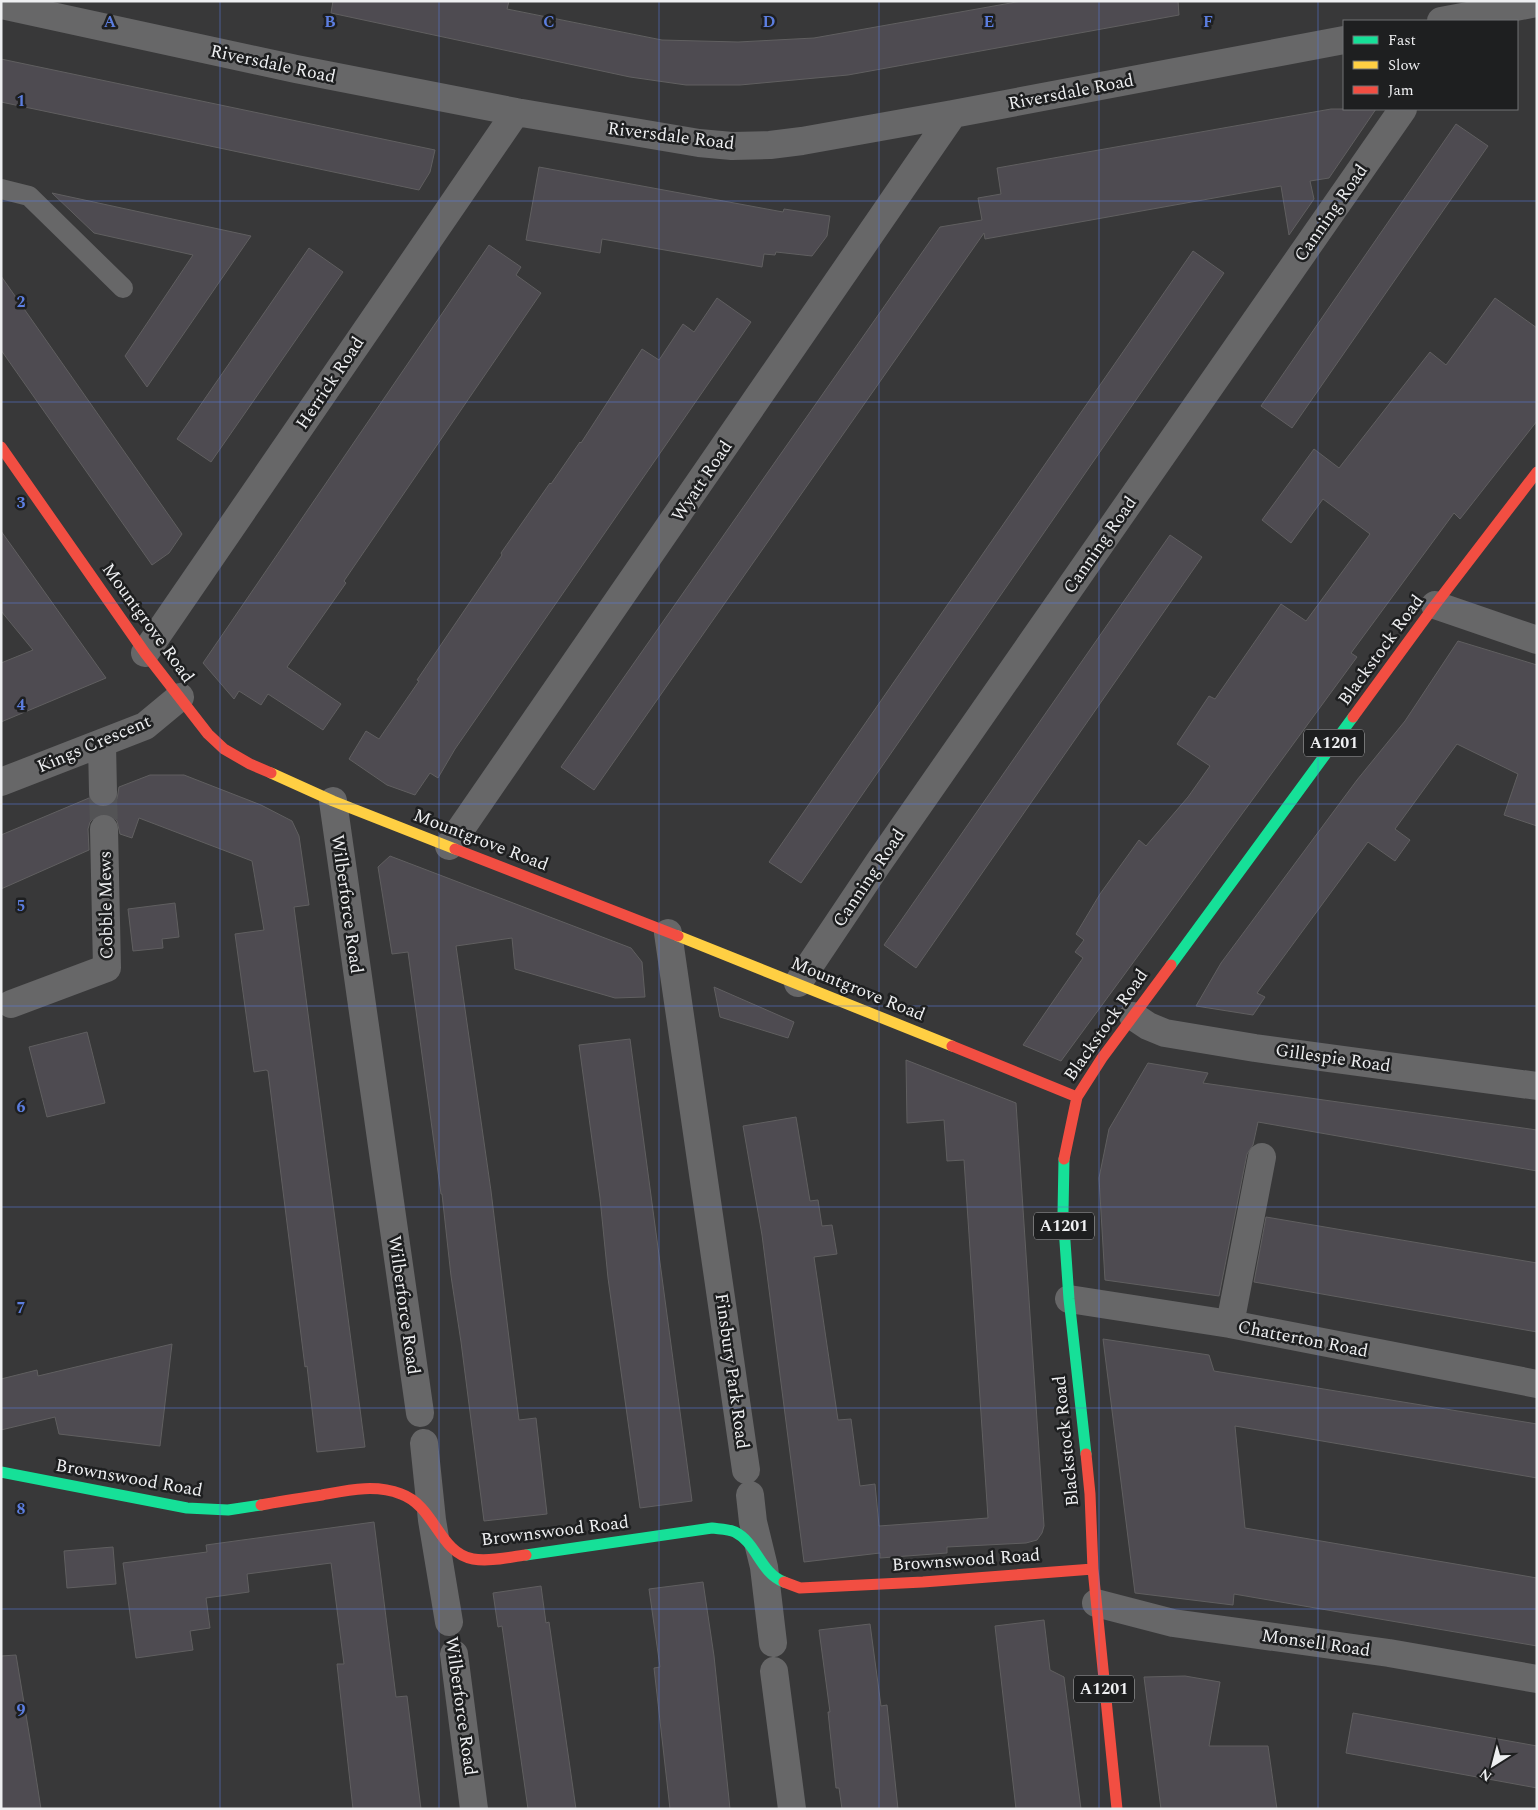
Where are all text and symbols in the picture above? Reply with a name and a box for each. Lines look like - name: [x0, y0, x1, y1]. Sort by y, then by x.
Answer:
- text: A: [104, 10, 117, 34]
- text: B: [324, 10, 336, 34]
- text: C: [543, 10, 555, 34]
- text: D: [763, 10, 776, 34]
- text: E: [984, 10, 994, 34]
- text: F: [1203, 10, 1213, 34]
- legend: [1343, 20, 1518, 110]
- text: Fast: [1388, 29, 1416, 52]
- street label: Riversdale Road: [208, 38, 338, 90]
- text: Slow: [1388, 54, 1420, 77]
- street label: Riversdale Road: [1006, 67, 1136, 117]
- text: Jam: [1388, 79, 1414, 102]
- text: 1: [17, 89, 25, 113]
- street label: Riversdale Road: [606, 115, 736, 157]
- street label: Canning Road: [1287, 159, 1375, 267]
- text: 2: [17, 290, 26, 314]
- street label: Herrick Road: [289, 331, 371, 435]
- street label: Wyatt Road: [665, 435, 739, 527]
- text: 3: [17, 491, 26, 515]
- street label: Canning Road: [1056, 491, 1144, 599]
- street label: Mountgrove Road: [95, 557, 201, 689]
- street label: Blackstock Road: [1331, 589, 1431, 711]
- text: 4: [17, 693, 26, 717]
- street label: Kings Crescent: [33, 708, 155, 780]
- road number: A1201: [1304, 730, 1364, 756]
- street label: Mountgrove Road: [409, 802, 553, 878]
- street label: Canning Road: [826, 823, 912, 933]
- street label: Wilberforce Road: [324, 833, 370, 975]
- street label: Cobble Mews: [92, 850, 120, 960]
- text: 5: [17, 894, 25, 918]
- street label: Mountgrove Road: [787, 950, 929, 1028]
- street label: Blackstock Road: [1057, 963, 1155, 1087]
- street label: Gillespie Road: [1274, 1037, 1392, 1079]
- text: 6: [17, 1095, 26, 1119]
- road number: A1201: [1034, 1212, 1094, 1240]
- street label: Wilberforce Road: [381, 1234, 427, 1376]
- street label: Finsbury Park Road: [708, 1291, 756, 1451]
- text: 7: [17, 1296, 26, 1320]
- street label: Chatterton Road: [1235, 1313, 1371, 1365]
- street label: Blackstock Road: [1046, 1374, 1086, 1508]
- street label: Brownswood Road: [53, 1452, 205, 1504]
- text: 8: [17, 1497, 26, 1521]
- street label: Brownswood Road: [479, 1509, 631, 1553]
- street label: Brownswood Road: [891, 1541, 1041, 1579]
- street label: Monsell Road: [1260, 1622, 1372, 1664]
- street label: Wilberforce Road: [438, 1635, 484, 1777]
- road number: A1201: [1074, 1676, 1134, 1702]
- text: 9: [17, 1698, 26, 1722]
- north arrow: [1468, 1740, 1518, 1790]
- text: N: [1475, 1763, 1496, 1787]

